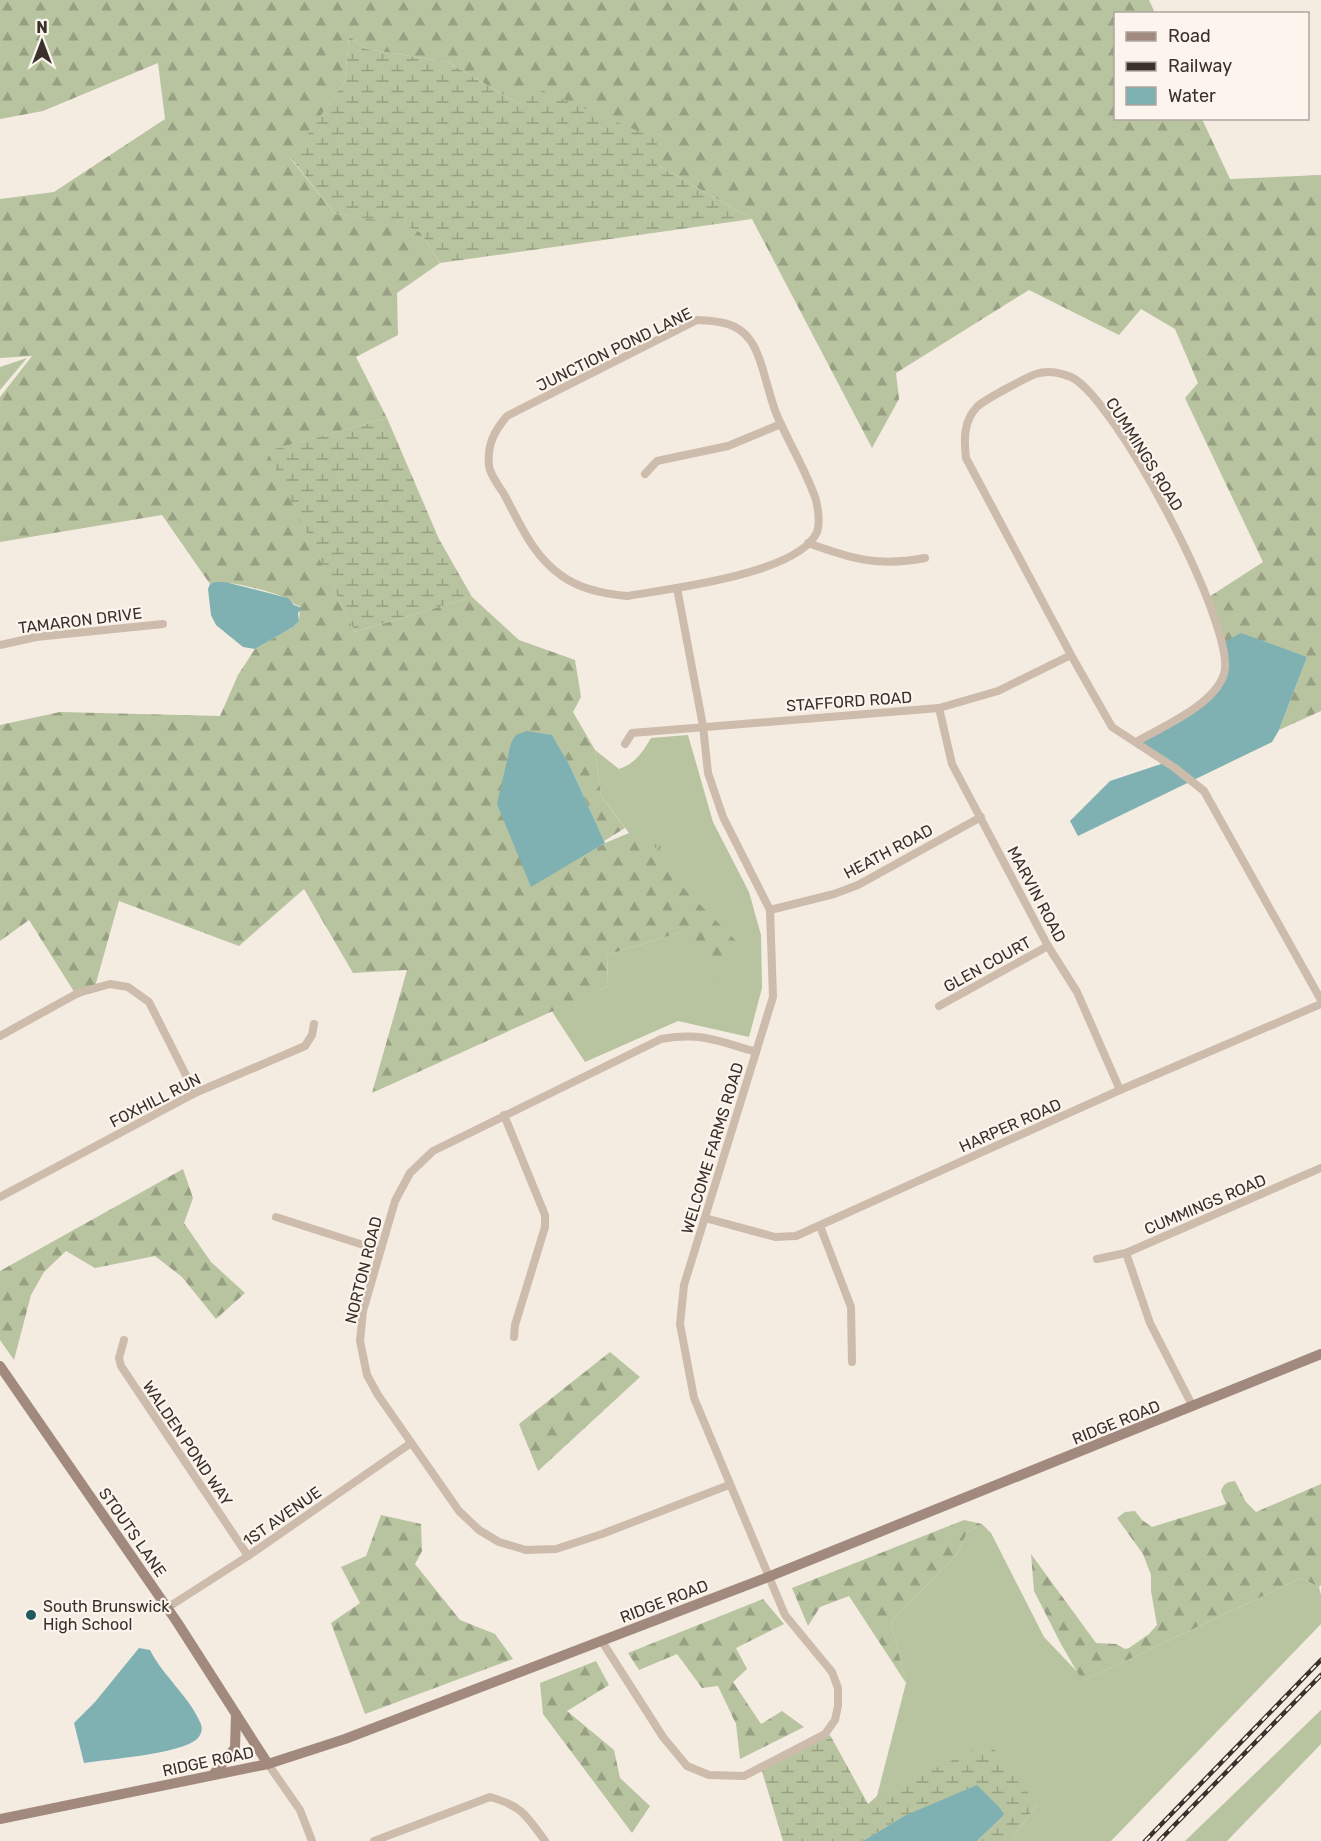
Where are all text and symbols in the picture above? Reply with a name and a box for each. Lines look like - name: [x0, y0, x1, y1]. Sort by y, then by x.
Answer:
- north arrow: [12, 12, 72, 72]
- legend: [1114, 12, 1309, 120]
- text: N: [36, 18, 48, 37]
- text: Road: [1168, 25, 1211, 47]
- text: Railway: [1168, 55, 1232, 77]
- text: Water: [1168, 85, 1216, 107]
- street label: JUNCTION POND LANE: [533, 304, 695, 395]
- street label: CUMMINGS ROAD: [1102, 394, 1187, 515]
- street label: TAMARON DRIVE: [17, 603, 143, 638]
- street label: STAFFORD ROAD: [785, 688, 913, 715]
- street label: HEATH ROAD: [840, 820, 936, 883]
- street label: MARVIN ROAD: [1003, 843, 1070, 946]
- street label: GLEN COURT: [940, 933, 1034, 996]
- street label: WELCOME FARMS ROAD: [677, 1060, 748, 1236]
- street label: FOXHILL RUN: [106, 1069, 204, 1132]
- street label: HARPER ROAD: [956, 1094, 1064, 1156]
- street label: CUMMINGS ROAD: [1141, 1170, 1269, 1239]
- street label: NORTON ROAD: [341, 1214, 386, 1326]
- street label: WALDEN POND WAY: [139, 1377, 237, 1510]
- street label: RIDGE ROAD: [1069, 1396, 1163, 1449]
- street label: 1ST AVENUE: [239, 1482, 325, 1550]
- street label: STOUTS LANE: [95, 1484, 170, 1581]
- street label: RIDGE ROAD: [617, 1576, 711, 1627]
- place label: South Brunswick High School: [43, 1597, 170, 1634]
- marker: South Brunswick High School: [24, 1608, 38, 1622]
- street label: RIDGE ROAD: [161, 1743, 256, 1780]

